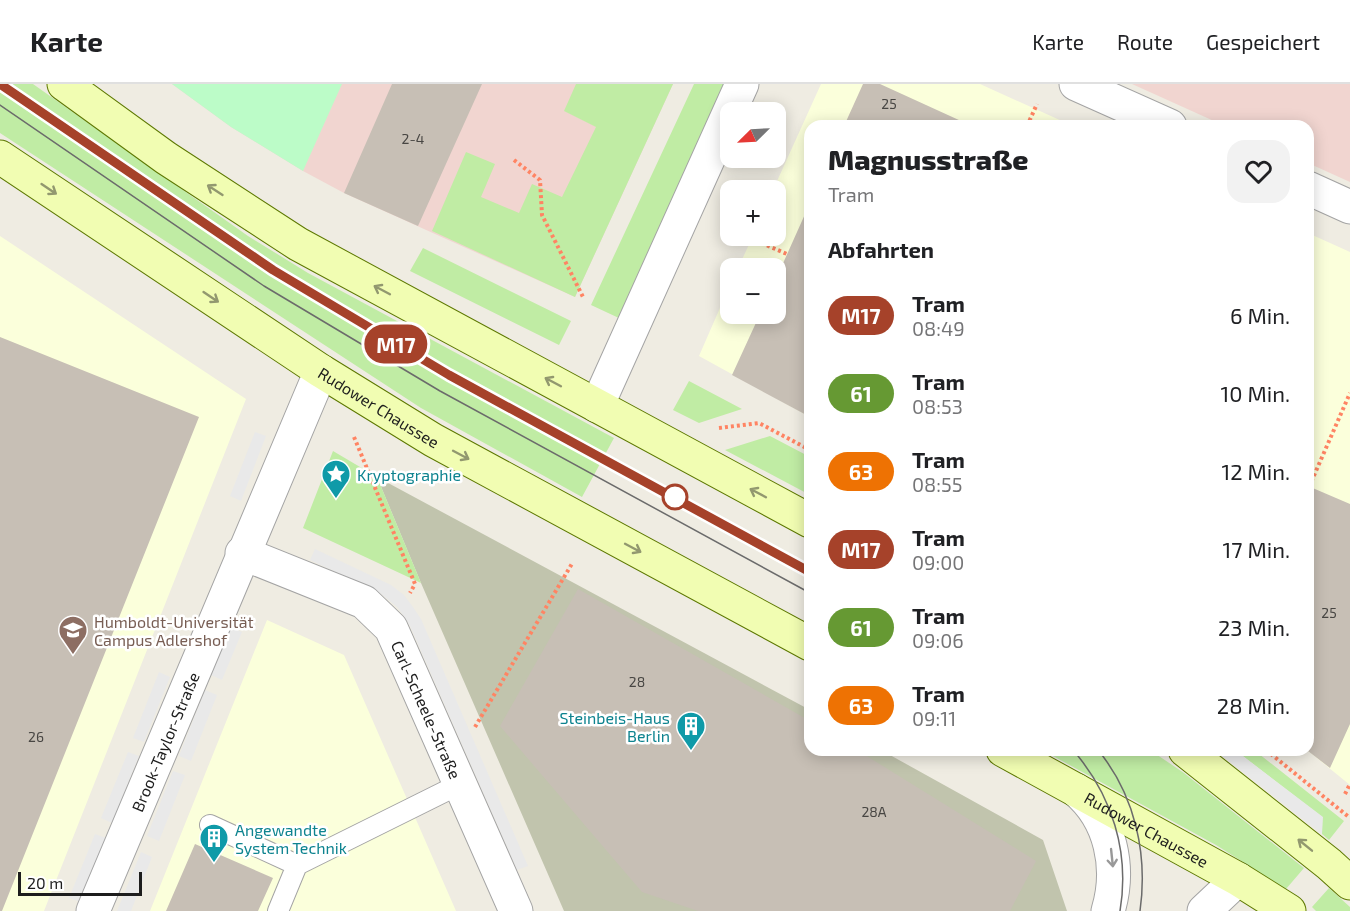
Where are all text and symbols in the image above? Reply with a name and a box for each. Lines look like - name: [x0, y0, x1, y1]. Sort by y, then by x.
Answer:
- text: Karte: [30, 24, 103, 58]
- text: Karte: [1032, 29, 1084, 54]
- text: Route: [1117, 29, 1173, 54]
- text: Gespeichert: [1206, 29, 1320, 54]
- house number: 25: [881, 95, 897, 112]
- north arrow: [720, 102, 786, 168]
- map controls: [720, 102, 786, 324]
- house number: 2-4: [402, 130, 424, 147]
- button: heart: [1227, 140, 1290, 203]
- text: Magnusstraße: [828, 142, 1028, 176]
- button: +: [720, 180, 786, 246]
- text: Tram: [828, 182, 874, 206]
- one-way arrow: [40, 183, 56, 195]
- one-way arrow: [206, 183, 223, 196]
- text: Abfahrten: [828, 236, 934, 262]
- button: −: [720, 258, 786, 324]
- one-way arrow: [374, 284, 391, 296]
- text: Tram: [912, 290, 965, 316]
- one-way arrow: [202, 291, 219, 303]
- text: 6 Min.: [1230, 302, 1290, 328]
- text: M17: [841, 303, 881, 328]
- text: 08:49: [912, 316, 965, 340]
- line badge: M17: [362, 324, 430, 364]
- text: M17: [376, 332, 416, 357]
- street label: Rudower Chaussee: [315, 362, 443, 451]
- text: Tram: [912, 368, 965, 394]
- one-way arrow: [545, 376, 563, 387]
- text: 10 Min.: [1221, 380, 1290, 406]
- text: 61: [850, 381, 872, 406]
- text: 08:53: [912, 394, 963, 418]
- text: Tram: [912, 446, 965, 472]
- one-way arrow: [452, 449, 469, 461]
- place icon: Kryptographie: [320, 458, 352, 500]
- text: 12 Min.: [1221, 458, 1290, 484]
- text: 63: [849, 459, 873, 484]
- place label: Kryptographie: [357, 465, 461, 484]
- text: 08:55: [912, 472, 962, 496]
- unlabelled marker: [662, 484, 688, 510]
- one-way arrow: [750, 487, 768, 498]
- text: Tram: [912, 524, 965, 550]
- text: 17 Min.: [1223, 536, 1290, 562]
- text: M17: [841, 537, 881, 562]
- one-way arrow: [623, 543, 641, 554]
- text: 09:00: [912, 550, 964, 574]
- text: Tram: [912, 602, 965, 628]
- house number: 25: [1321, 604, 1337, 621]
- place label: Humboldt-Universität Campus Adlershof: [94, 612, 254, 649]
- school or university icon: Humboldt-Universität Campus Adlershof: [57, 614, 89, 656]
- text: 23 Min.: [1218, 614, 1290, 640]
- text: 61: [850, 615, 872, 640]
- text: 09:06: [912, 628, 964, 652]
- street label: Carl-Scheele-Straße: [388, 637, 466, 781]
- street label: Brook-Taylor-Straße: [127, 669, 202, 814]
- house number: 28: [629, 673, 645, 690]
- text: Tram: [912, 680, 965, 706]
- text: 28 Min.: [1217, 692, 1290, 718]
- text: 63: [849, 693, 873, 718]
- text: 09:11: [912, 706, 956, 730]
- place label: Steinbeis-Haus Berlin: [559, 708, 670, 745]
- building icon: Steinbeis-Haus Berlin: [675, 710, 707, 752]
- house number: 26: [28, 728, 44, 745]
- street label: Rudower Chaussee: [1082, 787, 1212, 871]
- house number: 28A: [861, 803, 887, 820]
- place label: Angewandte System Technik: [235, 820, 347, 857]
- building icon: Angewandte System Technik: [198, 822, 230, 864]
- one-way arrow: [1298, 838, 1314, 851]
- one-way arrow: [1107, 848, 1118, 868]
- scale bar: [18, 869, 142, 896]
- text: 20 m: [27, 873, 63, 892]

